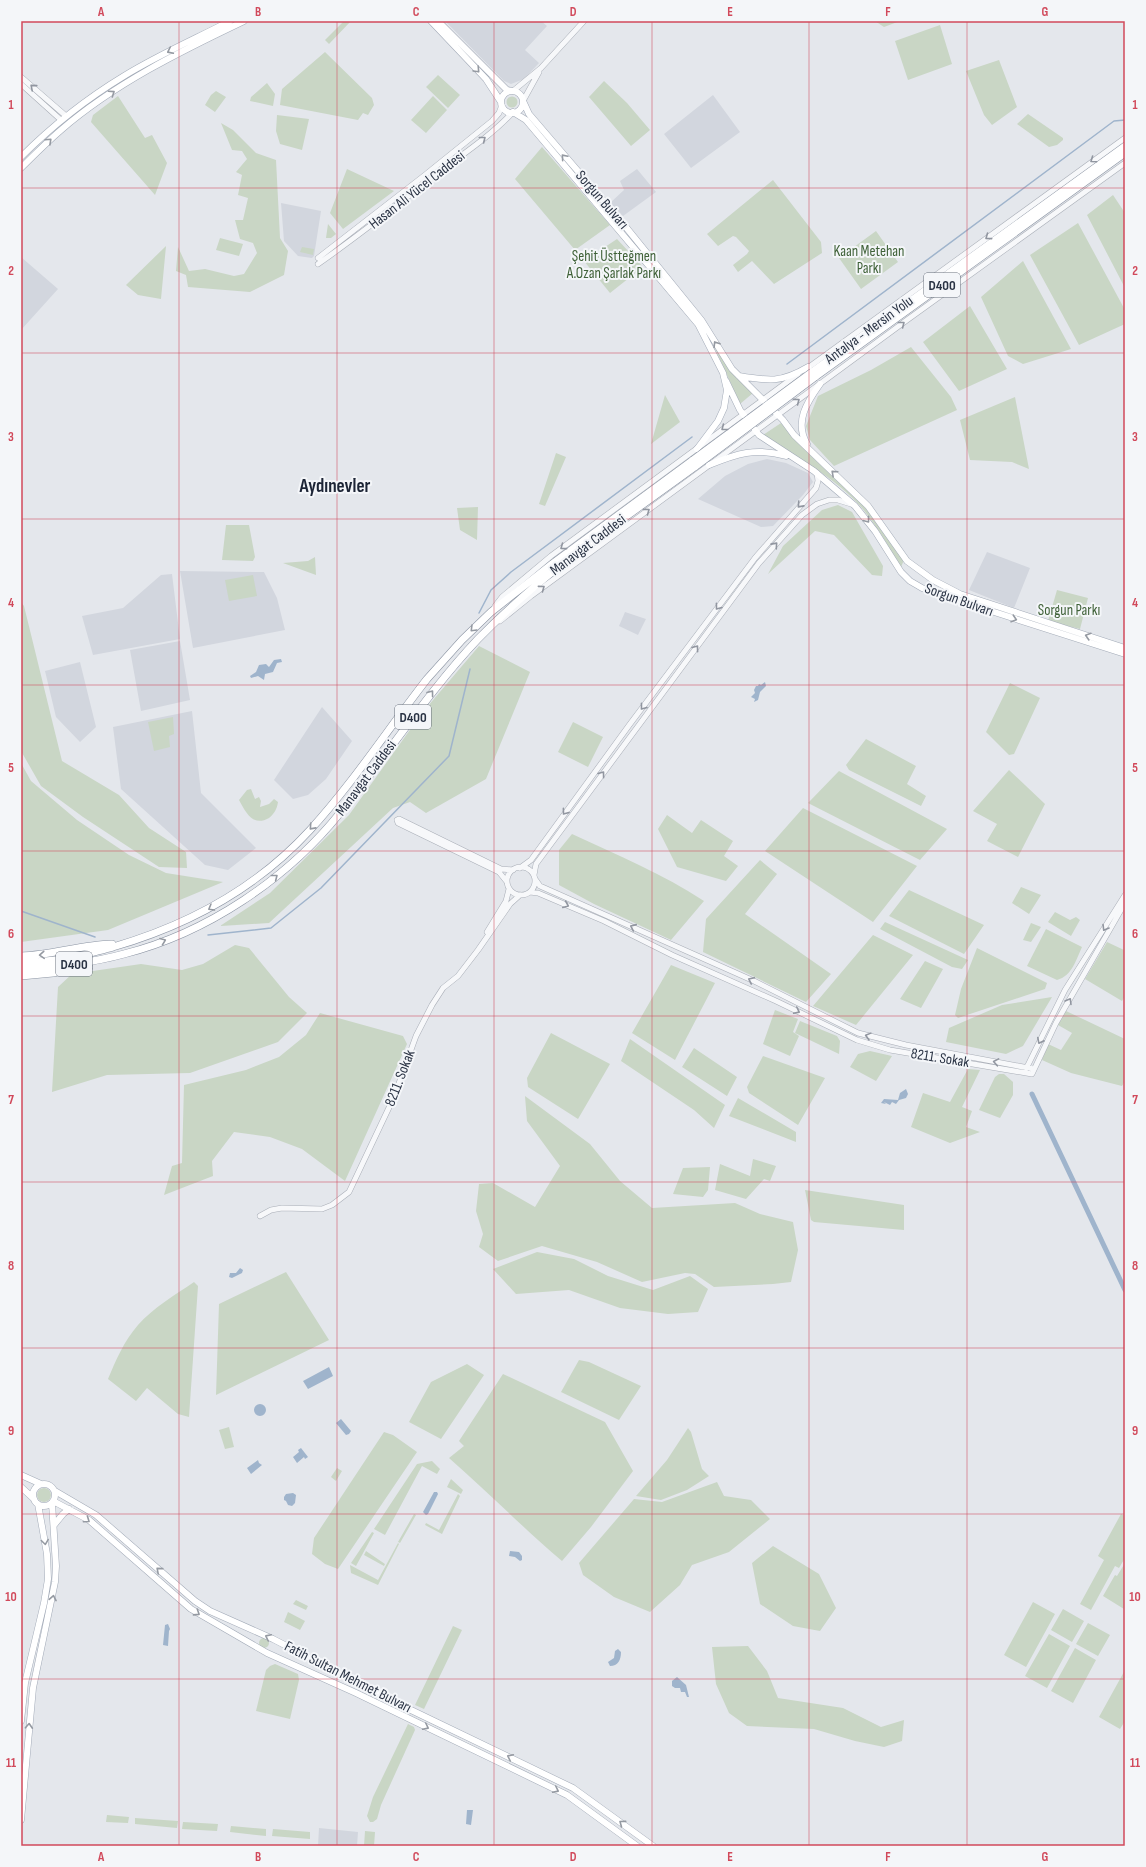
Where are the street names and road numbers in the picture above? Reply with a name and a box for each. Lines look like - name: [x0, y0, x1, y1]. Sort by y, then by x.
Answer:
- street label: Hasan Ali Yücel Caddesi: [365, 146, 469, 233]
- street label: Sorgun Bulvarı: [571, 167, 633, 233]
- road number: D400: [924, 273, 960, 297]
- street label: Antalya - Mersin Yolu: [820, 292, 917, 369]
- street label: Manavgat Caddesi: [546, 510, 630, 580]
- street label: Sorgun Bulvarı: [922, 579, 996, 621]
- road number: D400: [395, 705, 431, 729]
- street label: Manavgat Caddesi: [331, 736, 401, 820]
- road number: D400: [56, 952, 92, 976]
- street label: 8211. Sokak: [909, 1044, 971, 1072]
- street label: 8211. Sokak: [381, 1047, 420, 1109]
- street label: Fatih Sultan Mehmet Bulvarı: [281, 1637, 415, 1717]

